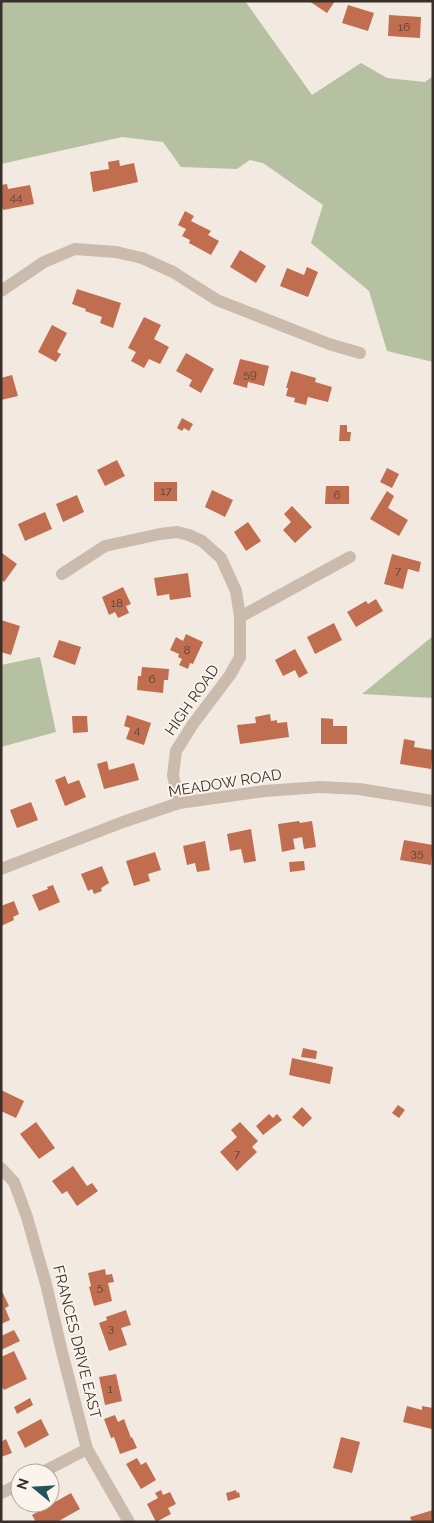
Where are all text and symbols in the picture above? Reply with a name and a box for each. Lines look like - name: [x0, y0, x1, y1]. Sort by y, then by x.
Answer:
- house number: 16: [398, 20, 410, 34]
- house number: 44: [9, 190, 23, 204]
- house number: 59: [243, 367, 257, 381]
- house number: 17: [160, 484, 172, 498]
- house number: 6: [333, 488, 341, 502]
- house number: 7: [395, 564, 402, 578]
- house number: 18: [111, 596, 123, 610]
- house number: 8: [183, 643, 191, 657]
- street label: HIGH ROAD: [161, 661, 223, 739]
- house number: 6: [148, 672, 156, 686]
- house number: 4: [134, 723, 141, 737]
- street label: MEADOW ROAD: [167, 765, 283, 801]
- house number: 35: [411, 846, 424, 860]
- house number: 7: [234, 1147, 241, 1161]
- street label: FRANCES DRIVE EAST: [49, 1263, 105, 1421]
- house number: 5: [97, 1280, 104, 1294]
- house number: 3: [108, 1321, 114, 1335]
- house number: 1: [107, 1382, 113, 1396]
- north arrow: [10, 1463, 60, 1513]
- text: N: [13, 1476, 32, 1492]

